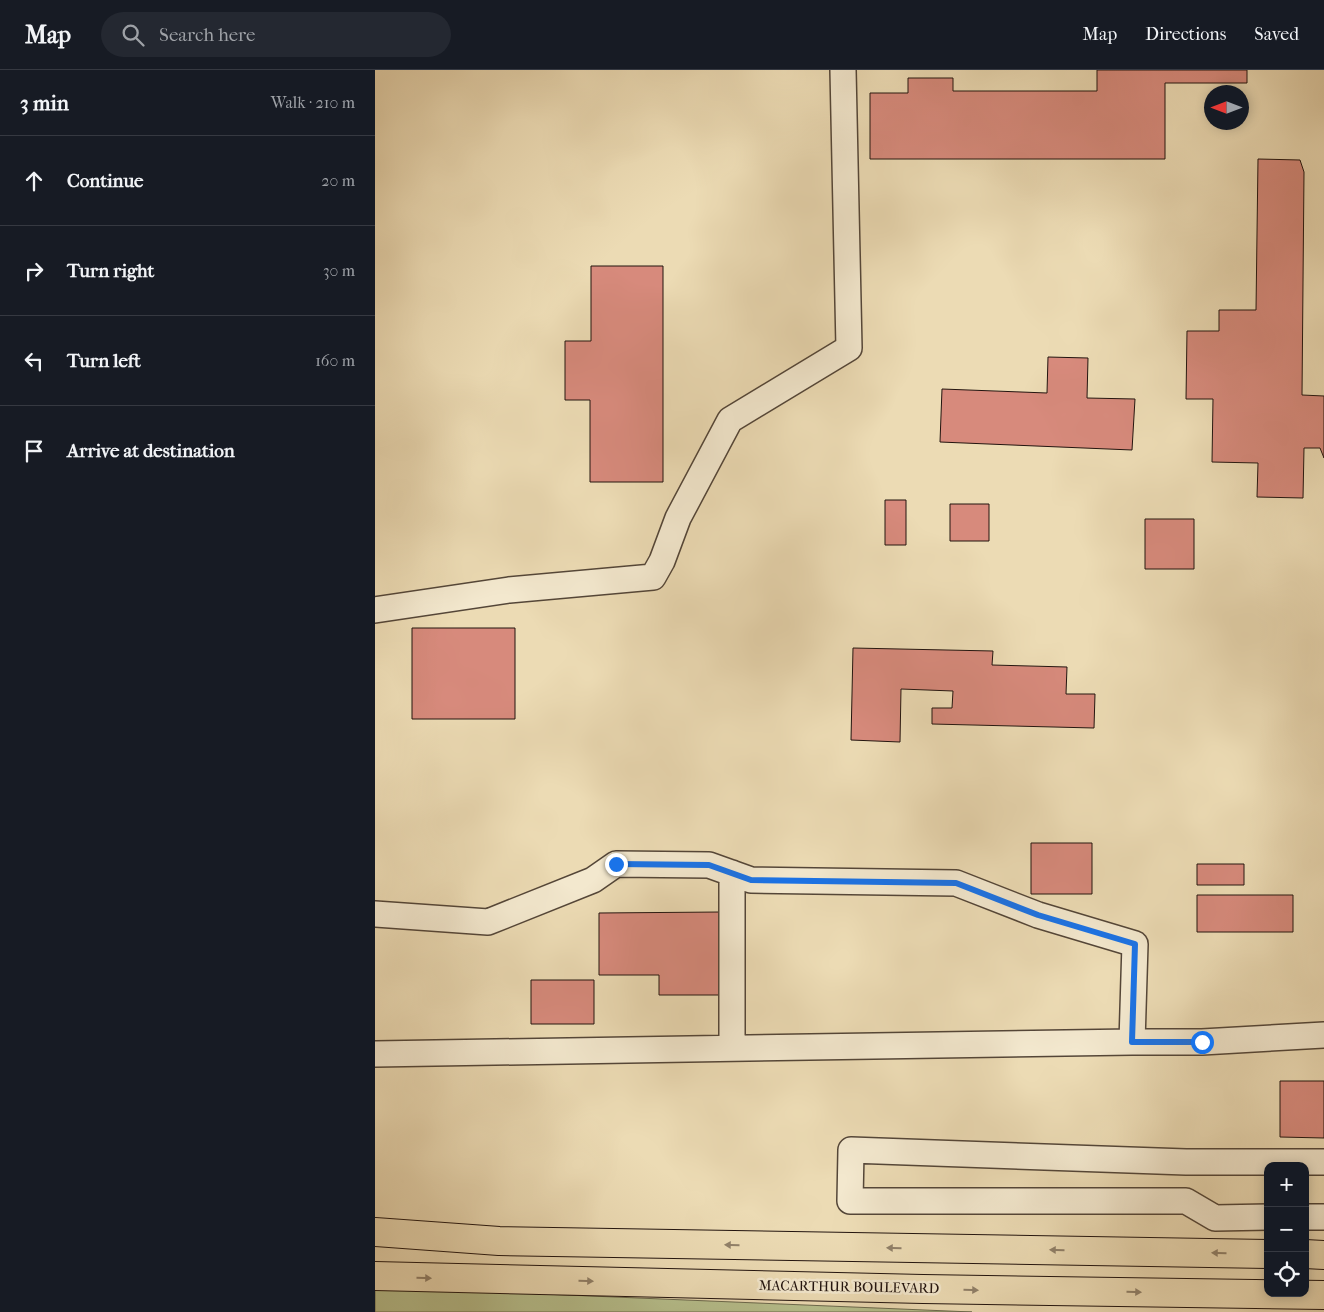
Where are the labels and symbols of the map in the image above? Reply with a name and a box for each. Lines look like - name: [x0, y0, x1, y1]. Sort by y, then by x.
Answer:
- north arrow: [1204, 85, 1249, 130]
- route end: [605, 853, 628, 876]
- route start: [1191, 1031, 1214, 1054]
- one-way arrow: [723, 1241, 739, 1249]
- one-way arrow: [886, 1243, 902, 1251]
- one-way arrow: [1048, 1246, 1064, 1254]
- one-way arrow: [1211, 1249, 1227, 1257]
- one-way arrow: [416, 1274, 432, 1282]
- street label: MACARTHUR BOULEVARD: [759, 1277, 940, 1297]
- one-way arrow: [578, 1278, 594, 1286]
- one-way arrow: [964, 1286, 980, 1294]
- one-way arrow: [1126, 1288, 1142, 1296]

